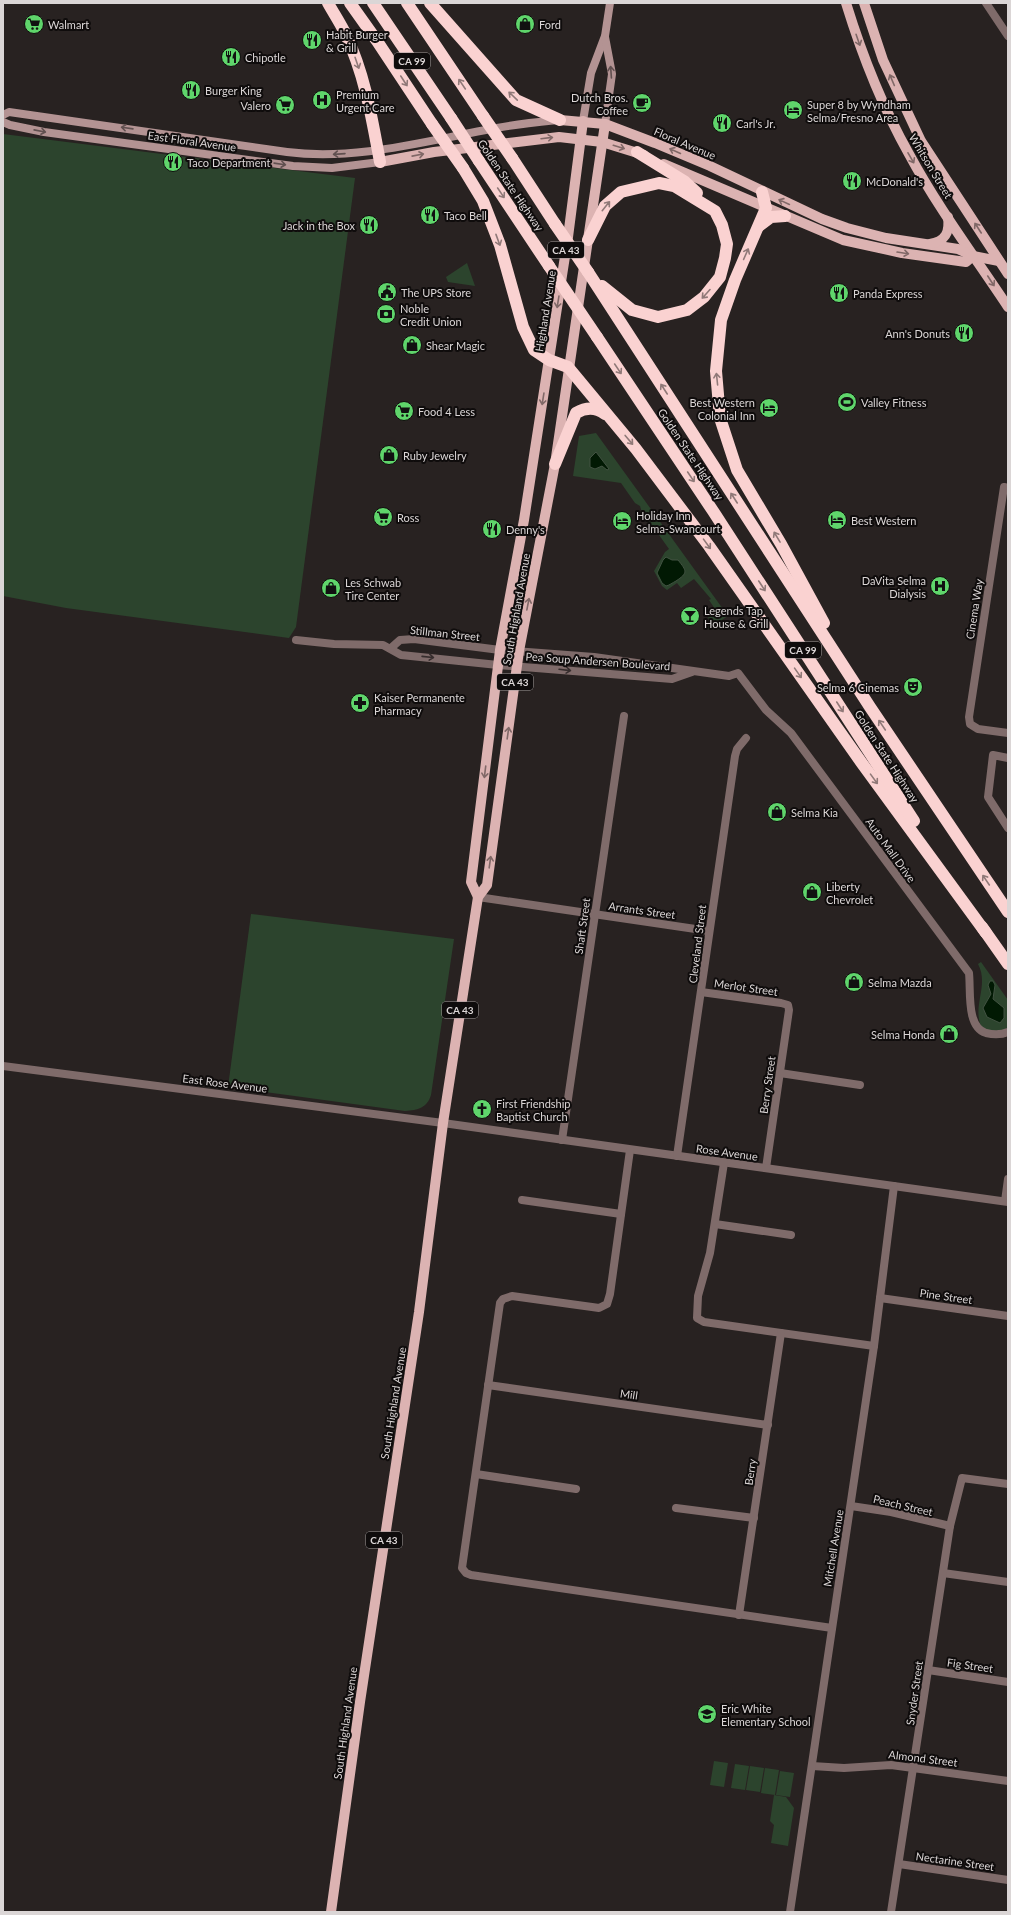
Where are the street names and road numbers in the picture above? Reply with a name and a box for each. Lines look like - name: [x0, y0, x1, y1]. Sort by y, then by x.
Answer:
- road number: CA 99: [394, 53, 430, 69]
- street label: Floral Avenue: [652, 124, 718, 162]
- street label: East Floral Avenue: [147, 128, 237, 154]
- street label: Whitson Street: [907, 131, 955, 201]
- street label: Golden State Highway: [475, 137, 547, 234]
- road number: CA 43: [548, 242, 584, 258]
- street label: Highland Avenue: [532, 269, 558, 353]
- street label: Golden State Highway: [655, 406, 727, 503]
- street label: South Highland Avenue: [500, 552, 532, 666]
- street label: Cinema Way: [963, 578, 985, 640]
- street label: Stillman Street: [409, 623, 481, 643]
- road number: CA 99: [785, 642, 821, 658]
- street label: Pea Soup Andersen Boulevard: [525, 649, 671, 673]
- road number: CA 43: [497, 674, 533, 690]
- street label: Golden State Highway: [852, 707, 922, 805]
- street label: Auto Mall Drive: [863, 815, 919, 885]
- street label: Shaft Street: [572, 897, 592, 955]
- street label: Arrants Street: [608, 899, 676, 921]
- street label: Cleveland Street: [686, 904, 708, 984]
- street label: Merlot Street: [713, 976, 779, 998]
- road number: CA 43: [442, 1002, 478, 1018]
- street label: Berry Street: [757, 1055, 777, 1115]
- street label: East Rose Avenue: [182, 1071, 268, 1095]
- street label: Rose Avenue: [695, 1141, 759, 1163]
- street label: Pine Street: [919, 1286, 973, 1306]
- street label: South Highland Avenue: [378, 1346, 408, 1460]
- street label: Mill: [619, 1386, 639, 1402]
- street label: Berry: [742, 1458, 758, 1486]
- street label: Peach Street: [872, 1492, 934, 1518]
- street label: Mitchell Avenue: [820, 1508, 846, 1588]
- road number: CA 43: [366, 1532, 402, 1548]
- street label: Fig Street: [946, 1655, 994, 1675]
- street label: Snyder Street: [903, 1660, 925, 1726]
- street label: South Highland Avenue: [331, 1666, 359, 1780]
- street label: Almond Street: [888, 1747, 958, 1769]
- street label: Nectarine Street: [915, 1849, 995, 1873]

